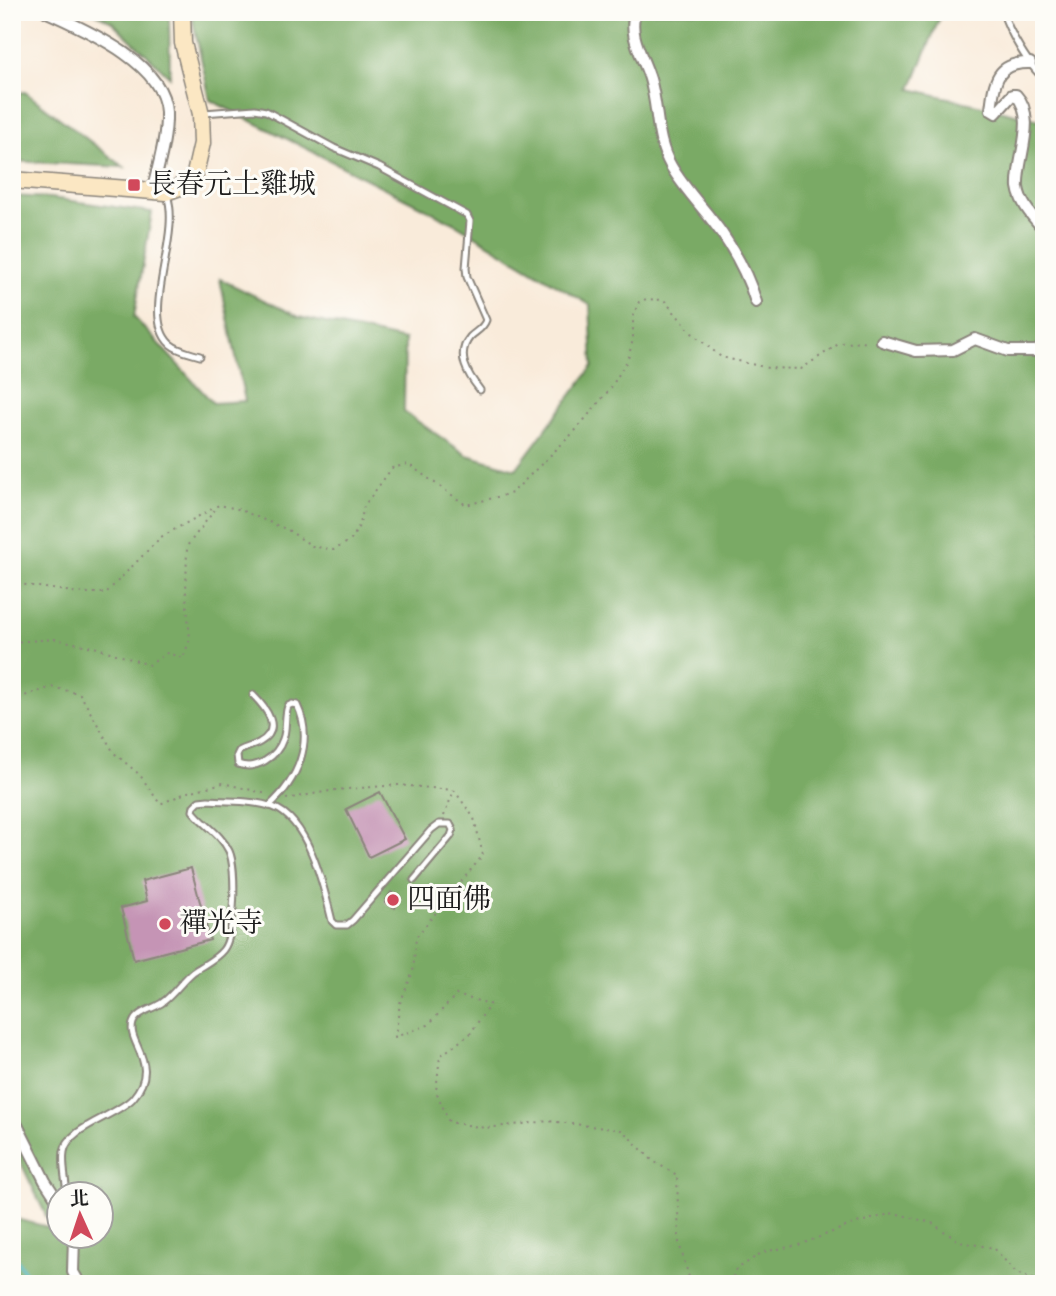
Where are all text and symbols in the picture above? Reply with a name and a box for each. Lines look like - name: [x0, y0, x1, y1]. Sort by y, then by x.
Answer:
- place label: 長春元土雞城: [148, 166, 316, 205]
- marker: 長春元土雞城: [126, 177, 142, 193]
- place label: 四面佛: [407, 881, 491, 920]
- marker: 四面佛: [385, 892, 401, 908]
- place label: 禪光寺: [179, 905, 263, 944]
- marker: 禪光寺: [157, 916, 173, 932]
- north arrow: [46, 1180, 116, 1250]
- text: 北: [69, 1187, 89, 1214]

